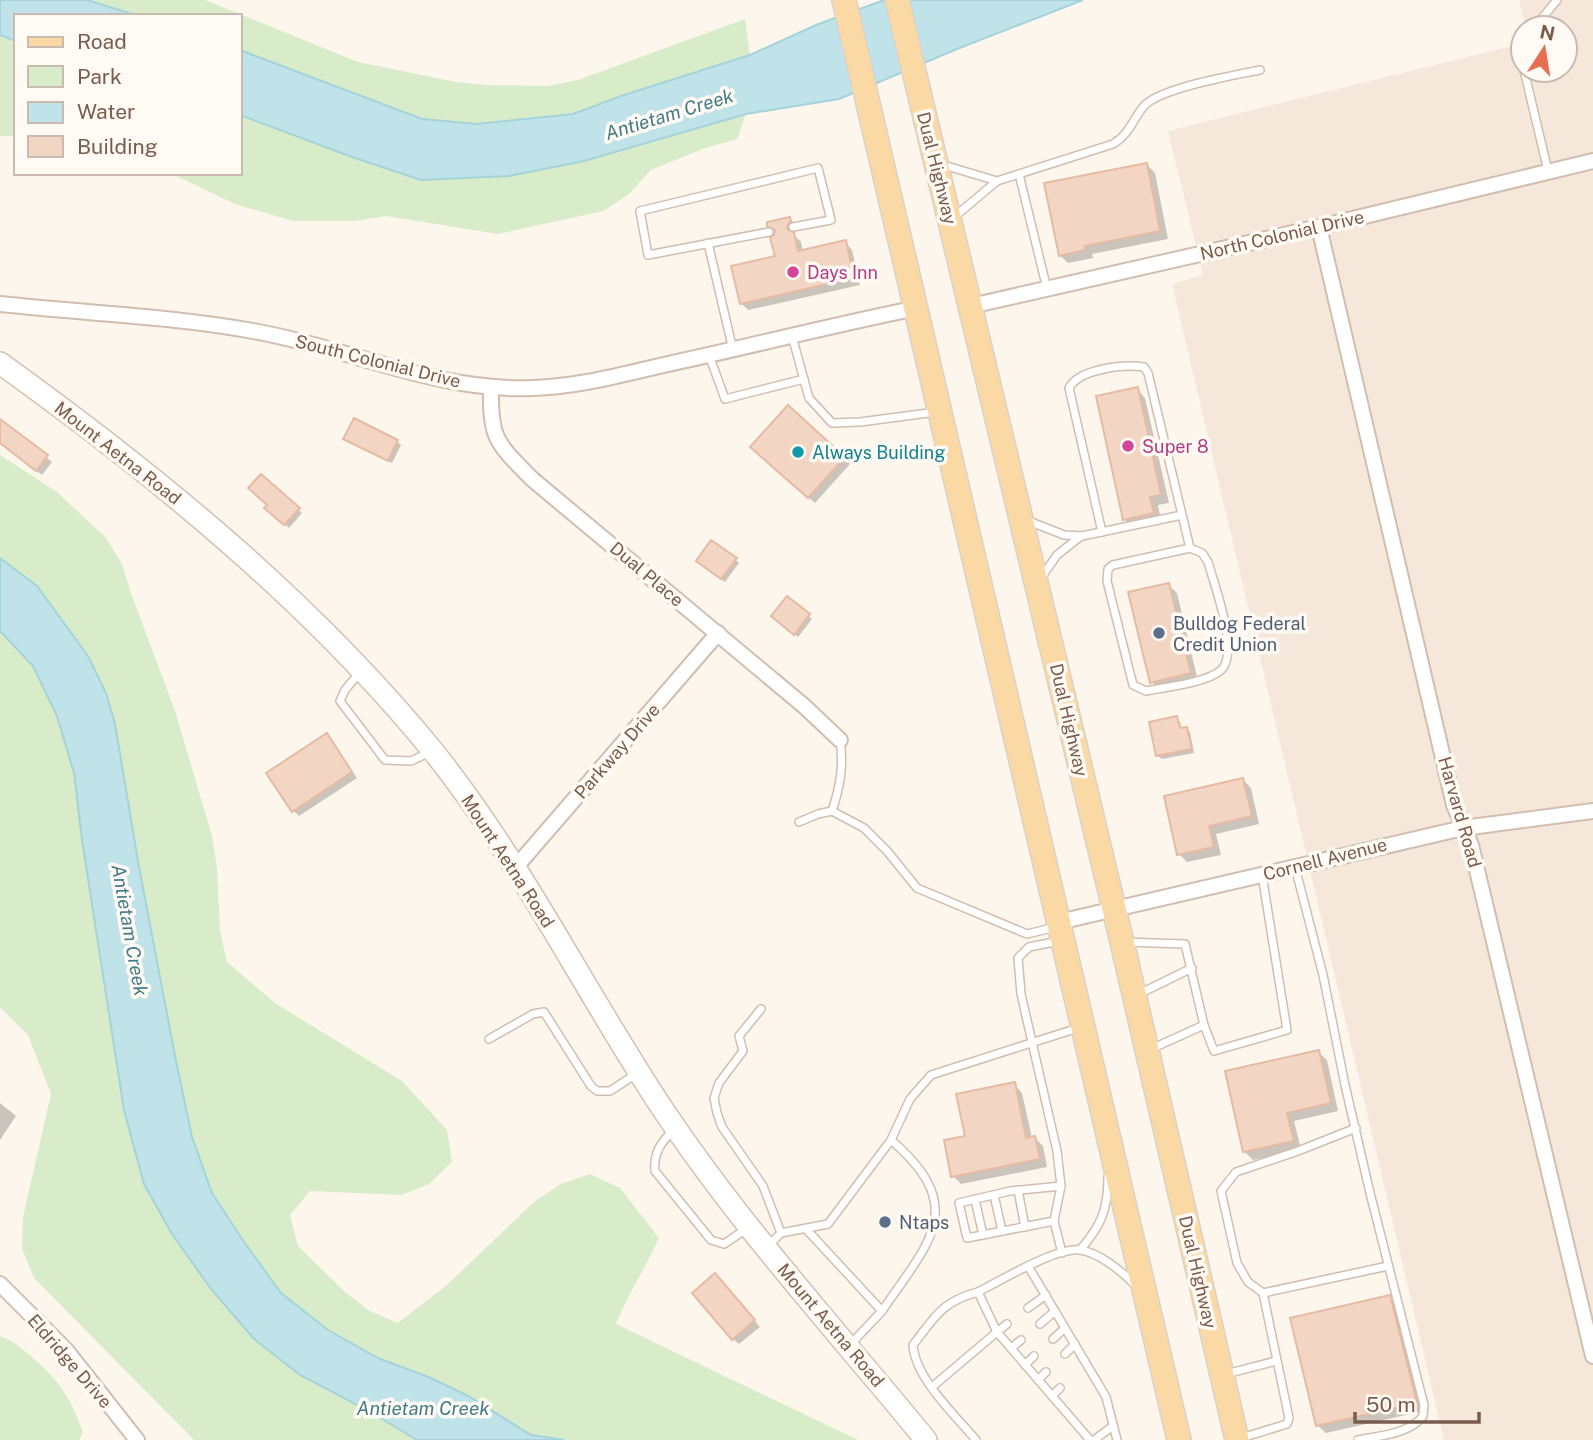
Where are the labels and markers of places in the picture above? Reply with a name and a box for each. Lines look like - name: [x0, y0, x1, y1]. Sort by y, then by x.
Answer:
- place label: Days Inn: [807, 262, 878, 283]
- marker: Days Inn: [785, 264, 801, 280]
- place label: Super 8: [1142, 436, 1209, 457]
- marker: Super 8: [1120, 438, 1136, 454]
- place label: Always Building: [812, 442, 945, 463]
- marker: Always Building: [790, 444, 806, 460]
- place label: Bulldog Federal Credit Union: [1173, 613, 1306, 655]
- marker: Bulldog Federal Credit Union: [1151, 625, 1167, 641]
- place label: Ntaps: [899, 1212, 949, 1233]
- marker: Ntaps: [877, 1214, 893, 1230]

